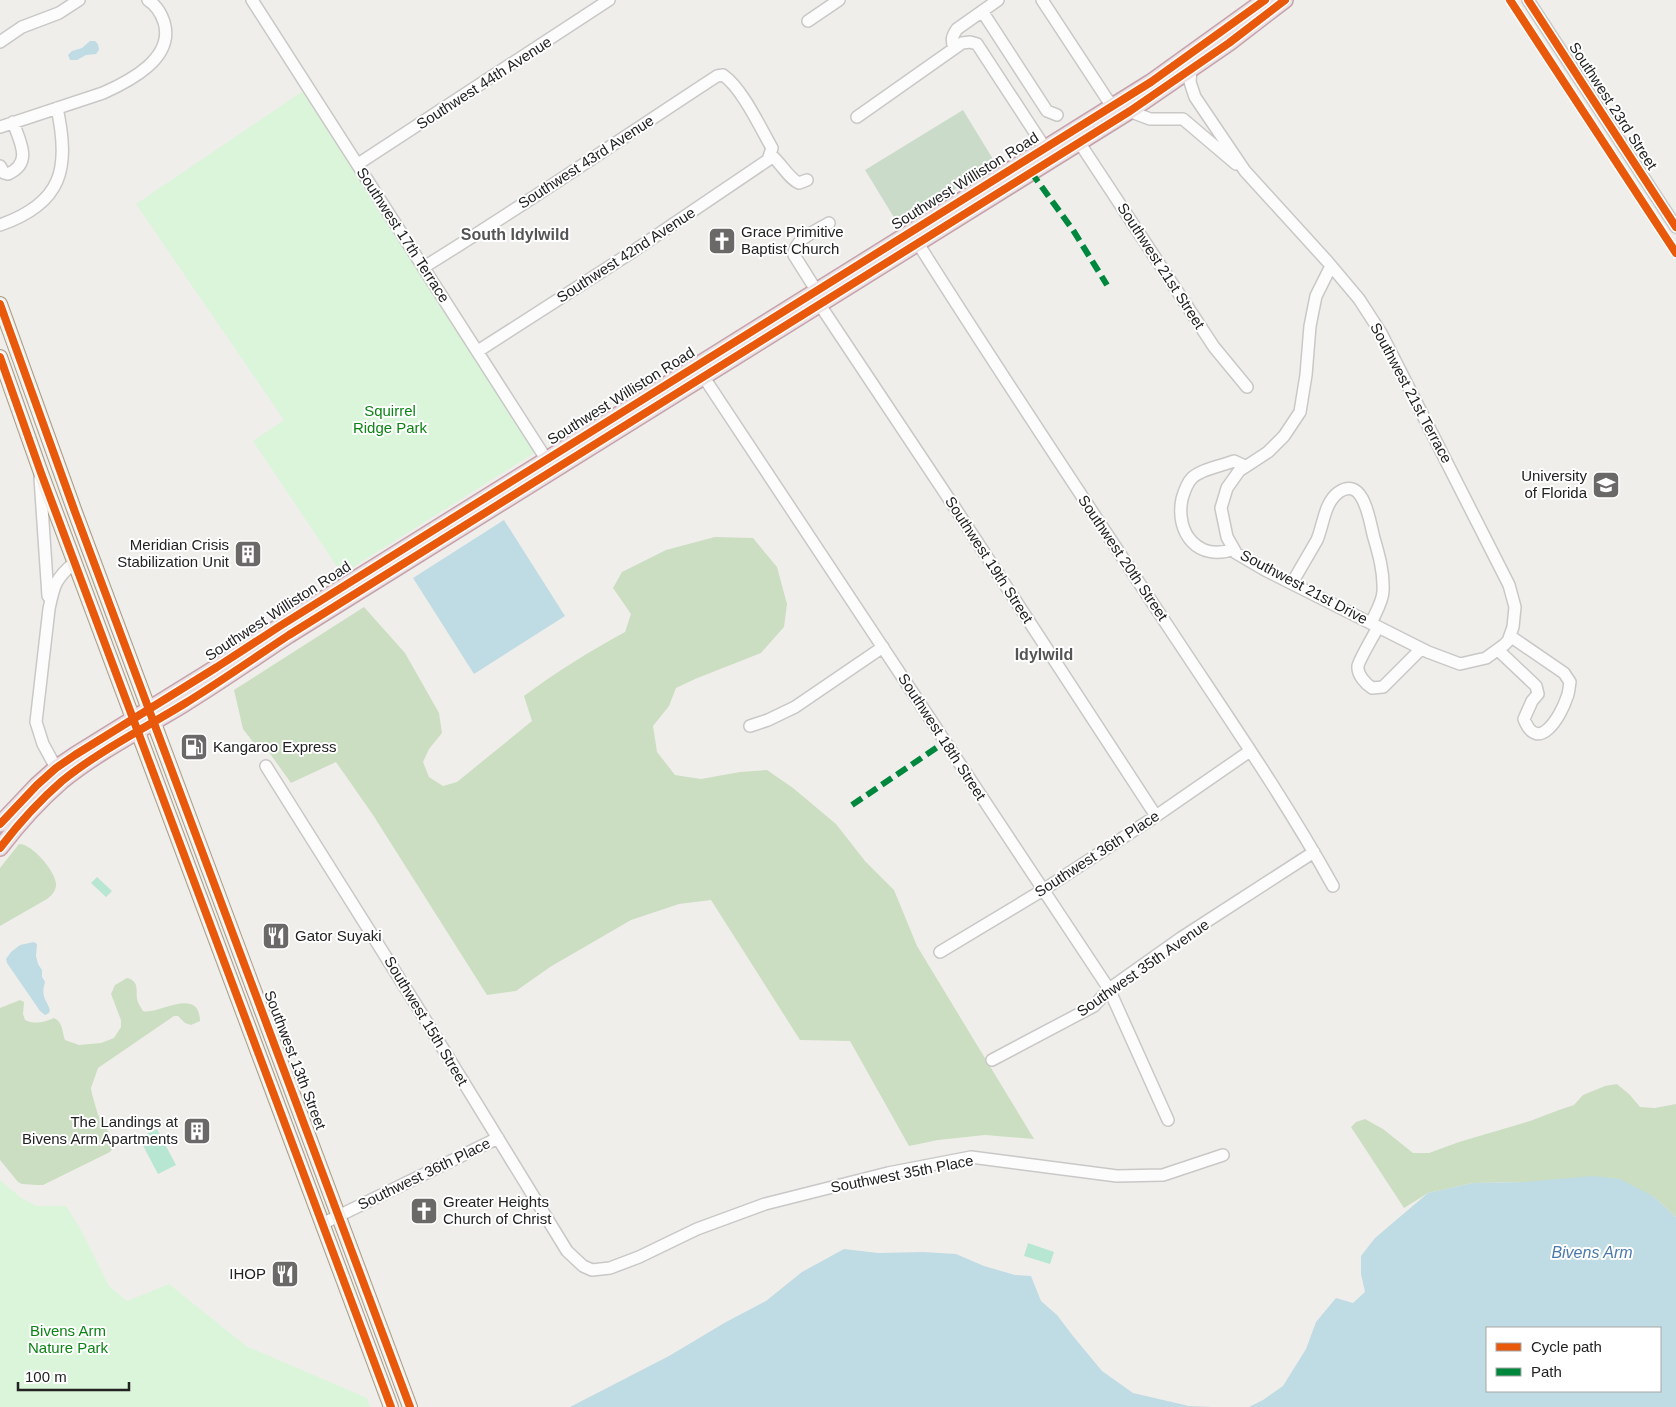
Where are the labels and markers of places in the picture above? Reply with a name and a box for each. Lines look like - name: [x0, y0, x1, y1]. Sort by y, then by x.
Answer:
- place label: Grace Primitive Baptist Church: [741, 223, 844, 257]
- church icon: Grace Primitive Baptist Church: [707, 226, 737, 256]
- place label: University of Florida: [1521, 467, 1588, 501]
- school or university icon: University of Florida: [1591, 470, 1621, 500]
- place label: Meridian Crisis Stabilization Unit: [117, 536, 230, 570]
- building icon: Meridian Crisis Stabilization Unit: [233, 539, 263, 569]
- fuel station icon: Kangaroo Express: [179, 732, 209, 762]
- place label: Kangaroo Express: [213, 738, 336, 755]
- restaurant icon: Gator Suyaki: [261, 921, 291, 951]
- place label: Gator Suyaki: [295, 927, 382, 944]
- place label: The Landings at Bivens Arm Apartments: [22, 1113, 179, 1147]
- building icon: The Landings at Bivens Arm Apartments: [182, 1116, 212, 1146]
- place label: Greater Heights Church of Christ: [443, 1193, 552, 1227]
- church icon: Greater Heights Church of Christ: [409, 1196, 439, 1226]
- restaurant icon: IHOP: [270, 1259, 300, 1289]
- place label: IHOP: [229, 1265, 266, 1282]

